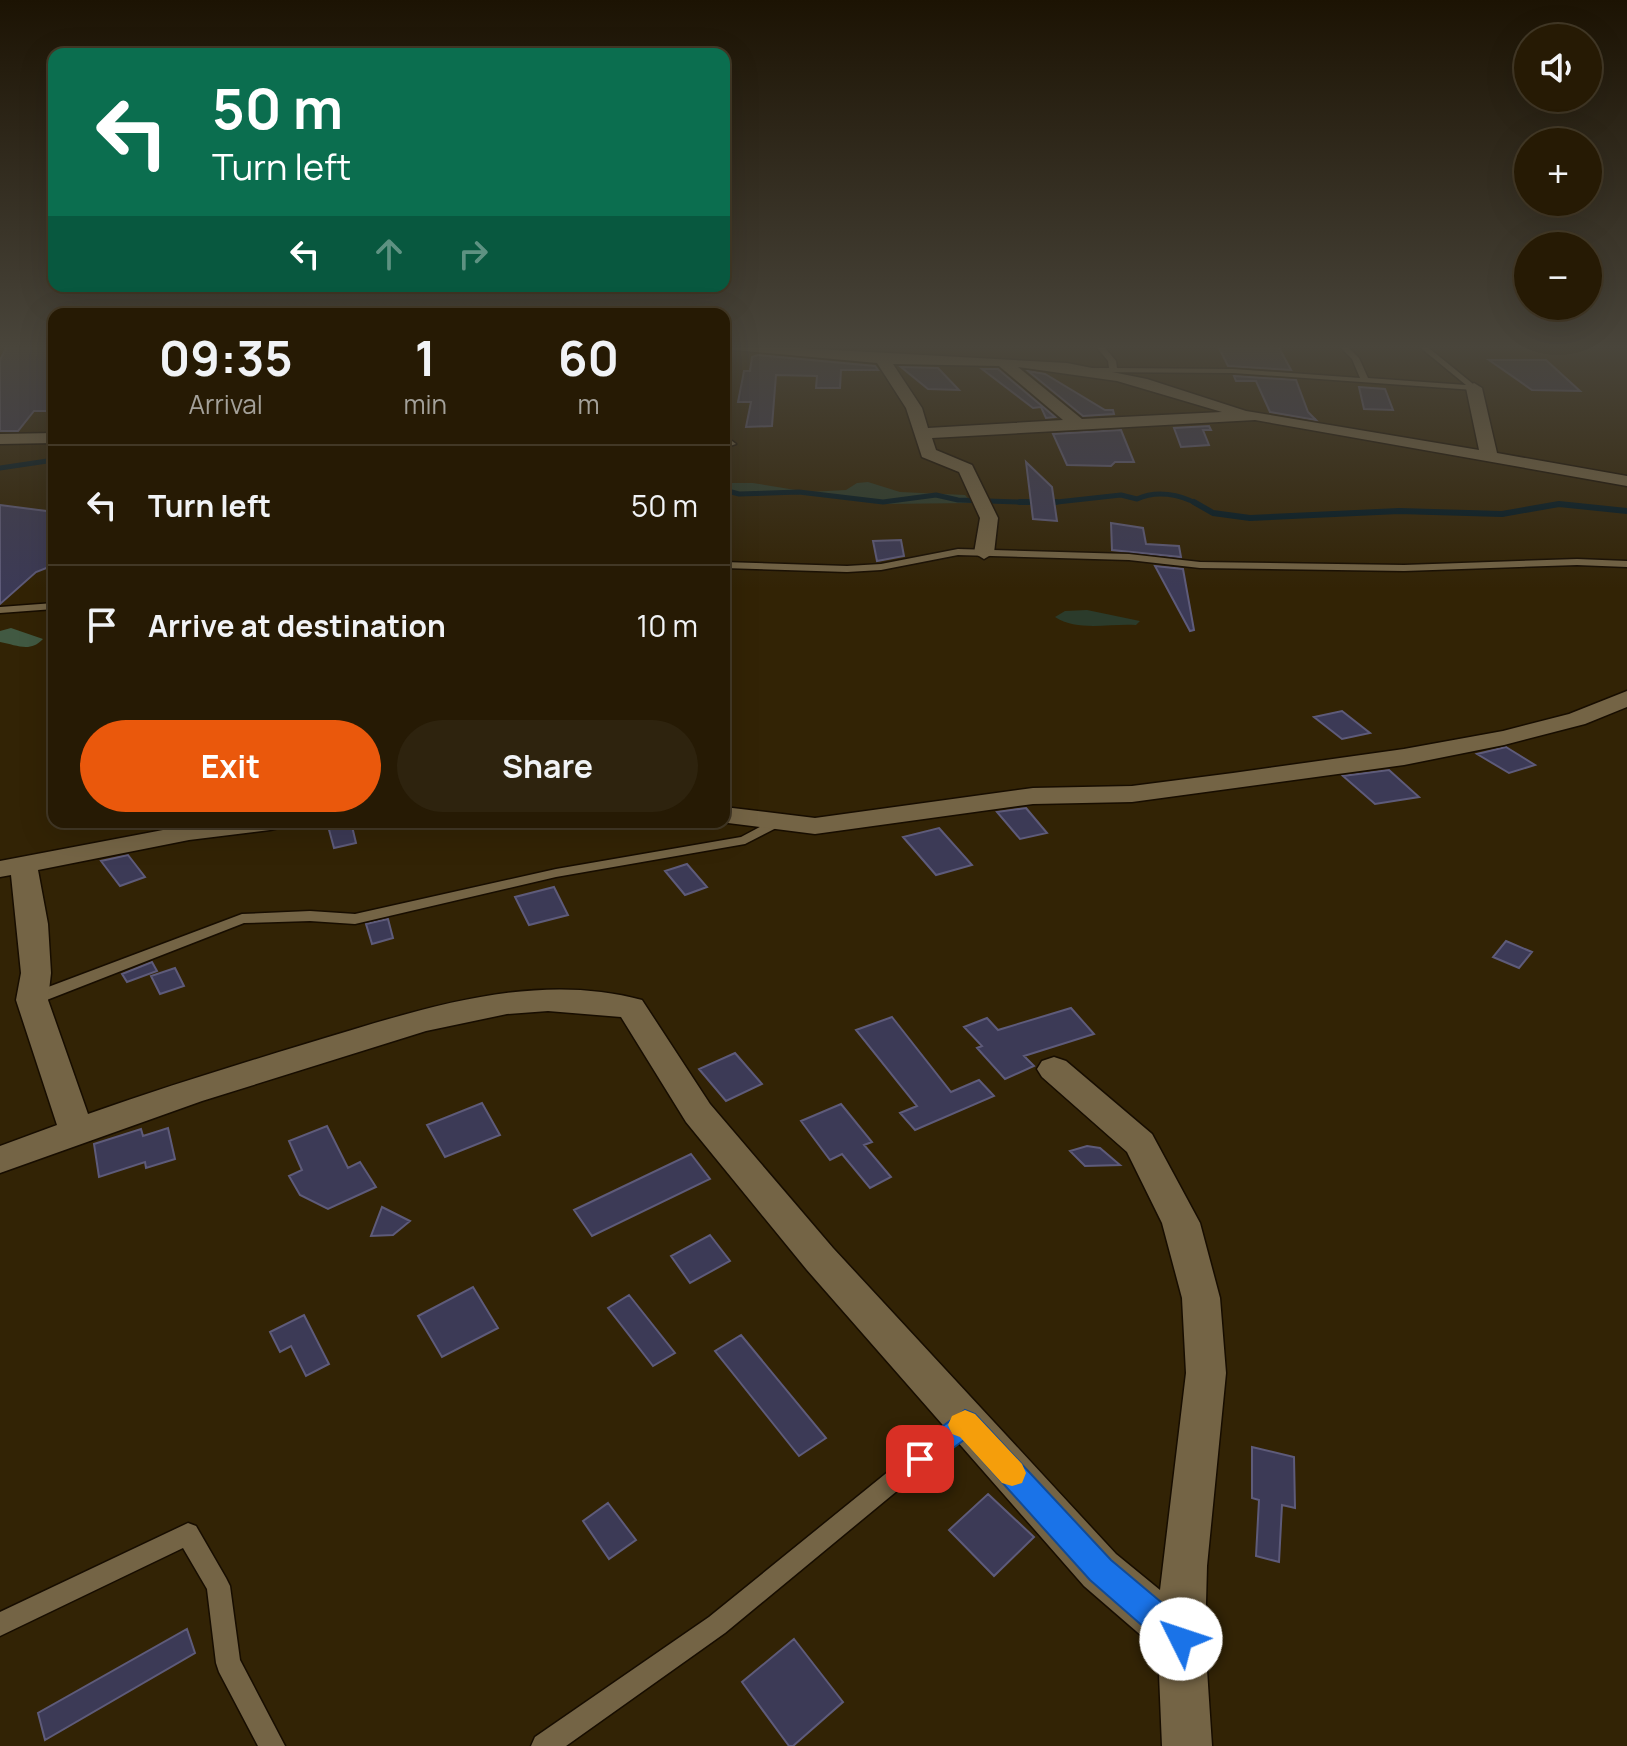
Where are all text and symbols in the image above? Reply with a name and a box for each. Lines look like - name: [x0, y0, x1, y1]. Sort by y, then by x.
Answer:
- map controls: [1514, 24, 1602, 320]
- button: sound: [1514, 24, 1602, 112]
- text: 50 m: [212, 69, 343, 146]
- icon: left: [80, 80, 184, 184]
- button: +: [1514, 128, 1602, 216]
- text: Turn left: [212, 142, 351, 191]
- icon: left: [283, 232, 327, 276]
- icon: ahead: [367, 232, 411, 276]
- icon: right: [451, 232, 495, 276]
- button: −: [1514, 232, 1602, 320]
- text: 09:35: [159, 325, 293, 390]
- text: 1: [415, 325, 436, 390]
- text: 60: [558, 325, 619, 390]
- text: Arrival: [189, 386, 263, 422]
- text: min: [403, 386, 447, 422]
- text: m: [577, 386, 600, 422]
- icon: left: [80, 483, 124, 527]
- text: Turn left: [148, 485, 271, 526]
- text: 50 m: [631, 485, 698, 526]
- icon: arrive: [80, 603, 124, 647]
- text: Arrive at destination: [148, 605, 446, 646]
- text: 10 m: [637, 605, 698, 646]
- button: Exit: [80, 720, 381, 812]
- button: Share: [397, 720, 698, 812]
- pin: [886, 1425, 954, 1493]
- icon: arrive: [898, 1437, 942, 1481]
- position arrow: [1139, 1597, 1223, 1681]

